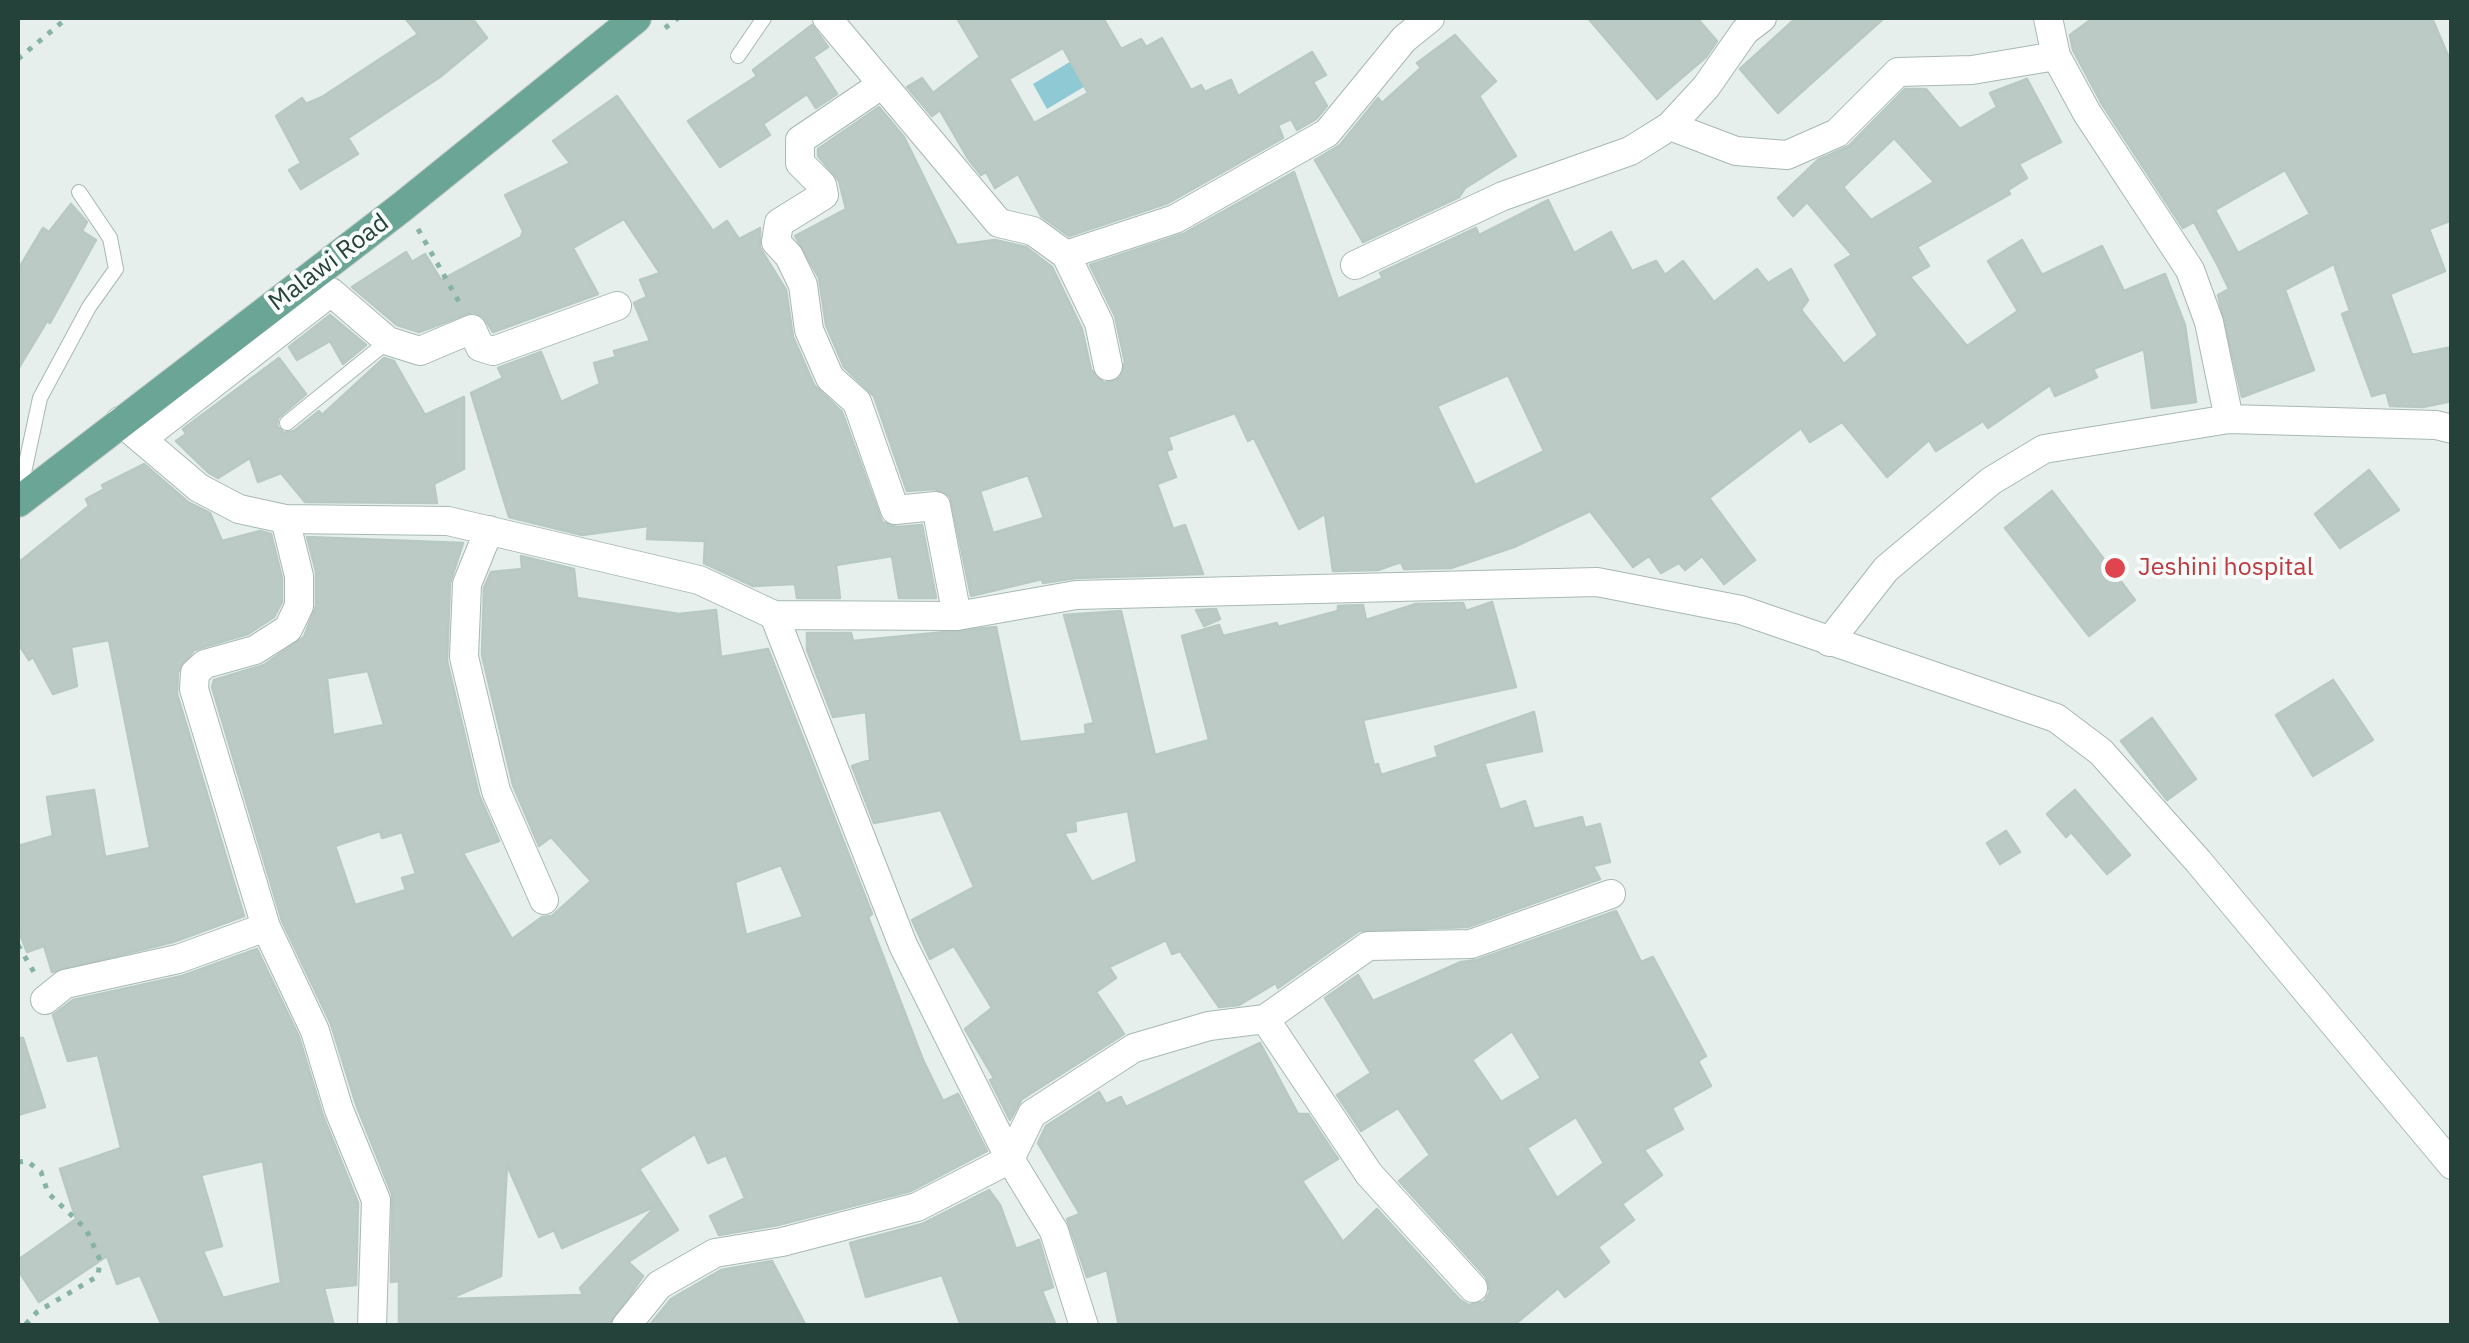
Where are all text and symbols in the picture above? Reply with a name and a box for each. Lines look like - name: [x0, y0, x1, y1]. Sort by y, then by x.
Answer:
- street label: Malawi Road: [263, 208, 395, 318]
- place label: Jeshini hospital: [2138, 553, 2313, 583]
- marker: Jeshini hospital: [2102, 555, 2128, 581]

